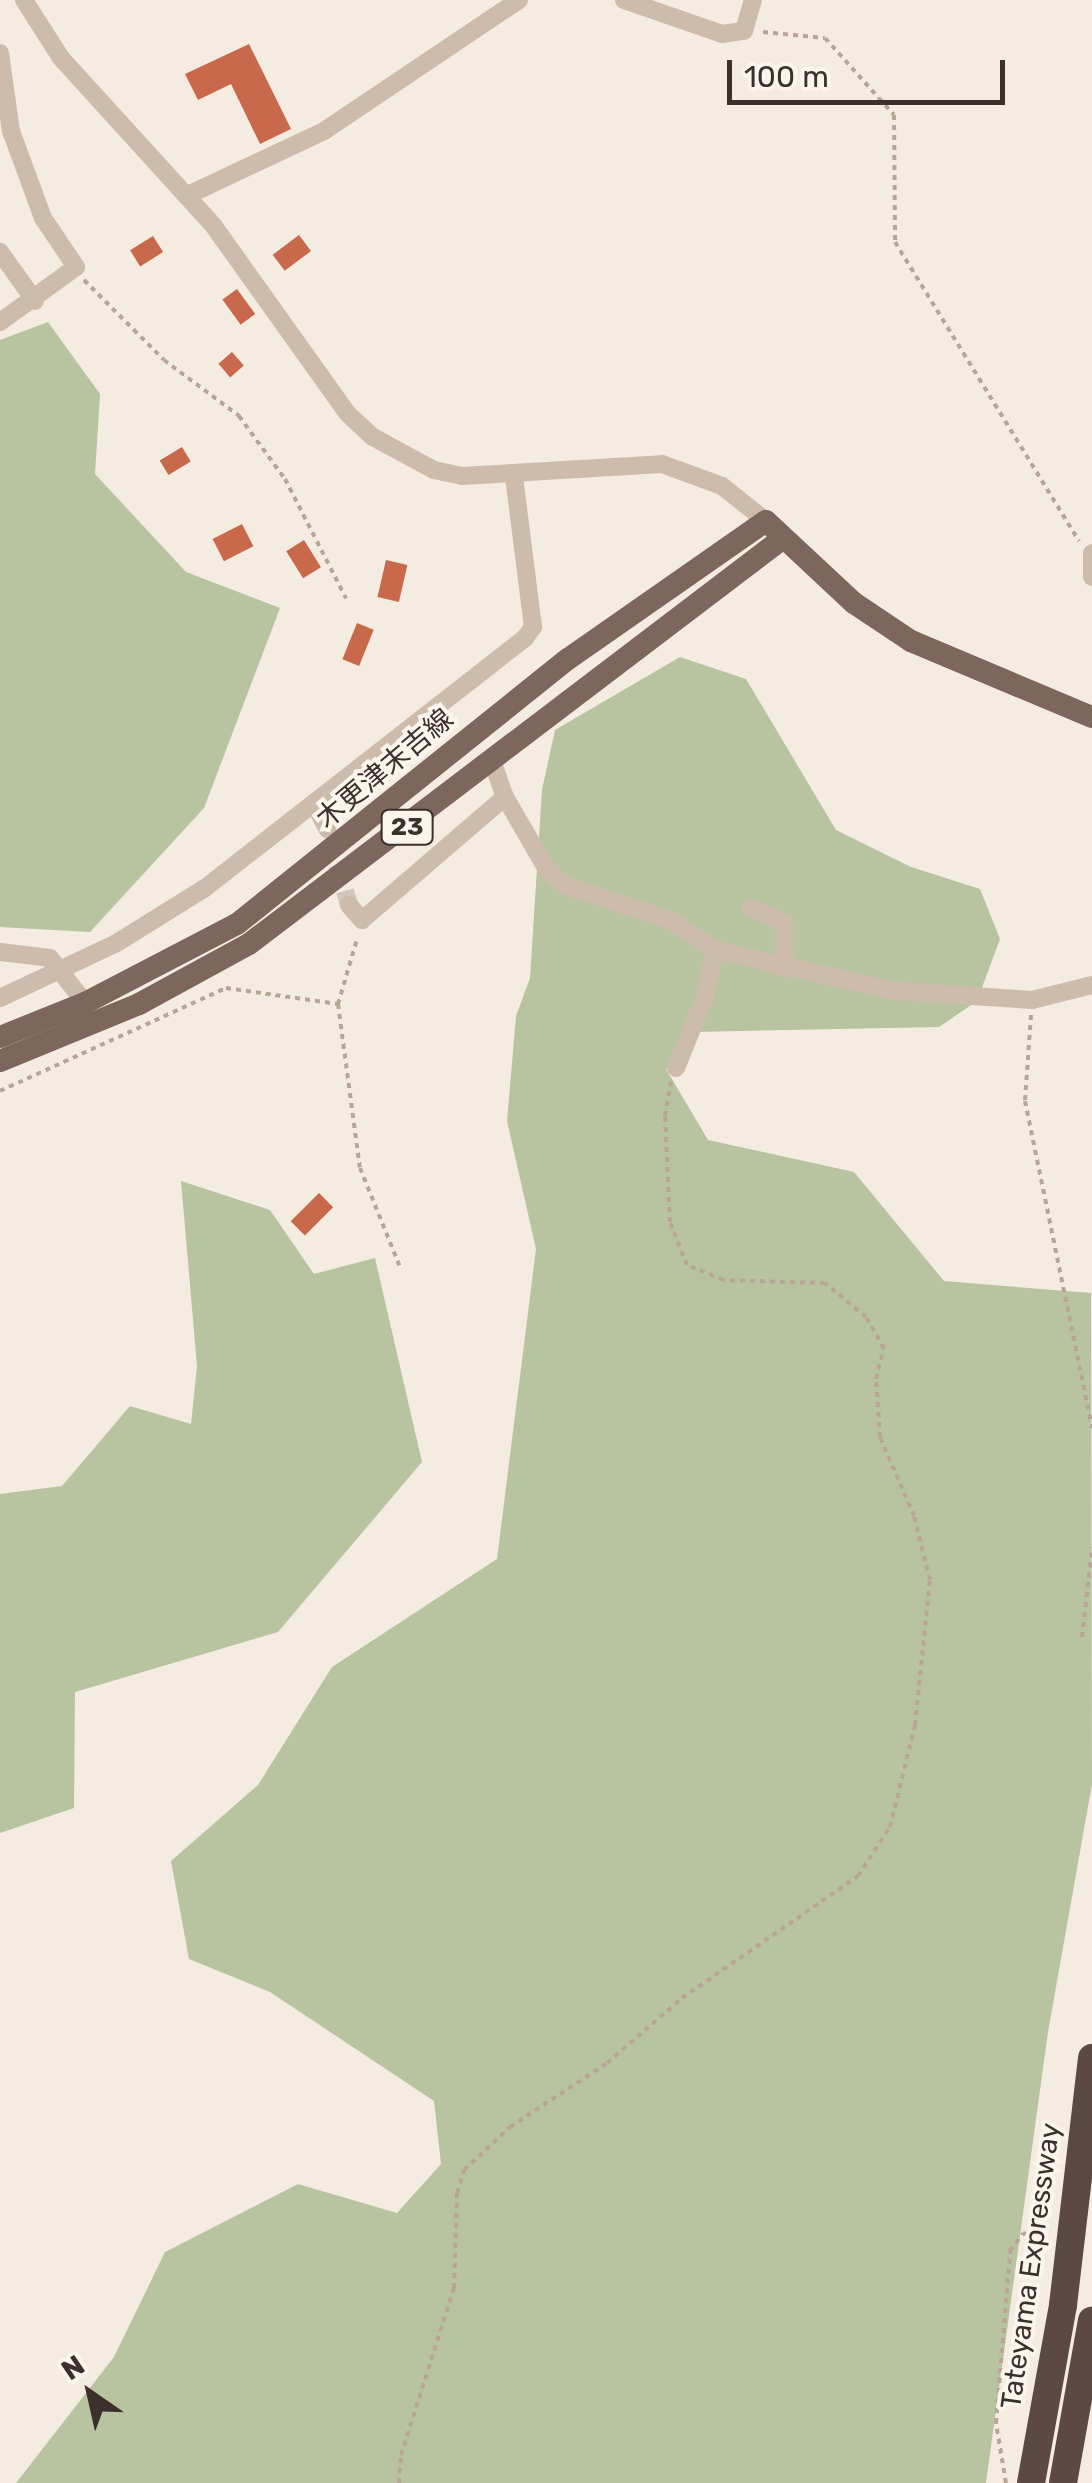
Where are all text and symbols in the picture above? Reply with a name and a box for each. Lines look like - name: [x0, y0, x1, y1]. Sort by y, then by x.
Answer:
- scale bar: [732, 40, 1010, 102]
- text: 100 m: [744, 59, 829, 95]
- street label: 木更津末吉線: [310, 702, 460, 836]
- road number: 23: [380, 807, 434, 847]
- street label: Tateyama Expressway: [994, 2121, 1068, 2411]
- north arrow: [40, 2343, 140, 2443]
- text: N: [55, 2348, 91, 2387]

